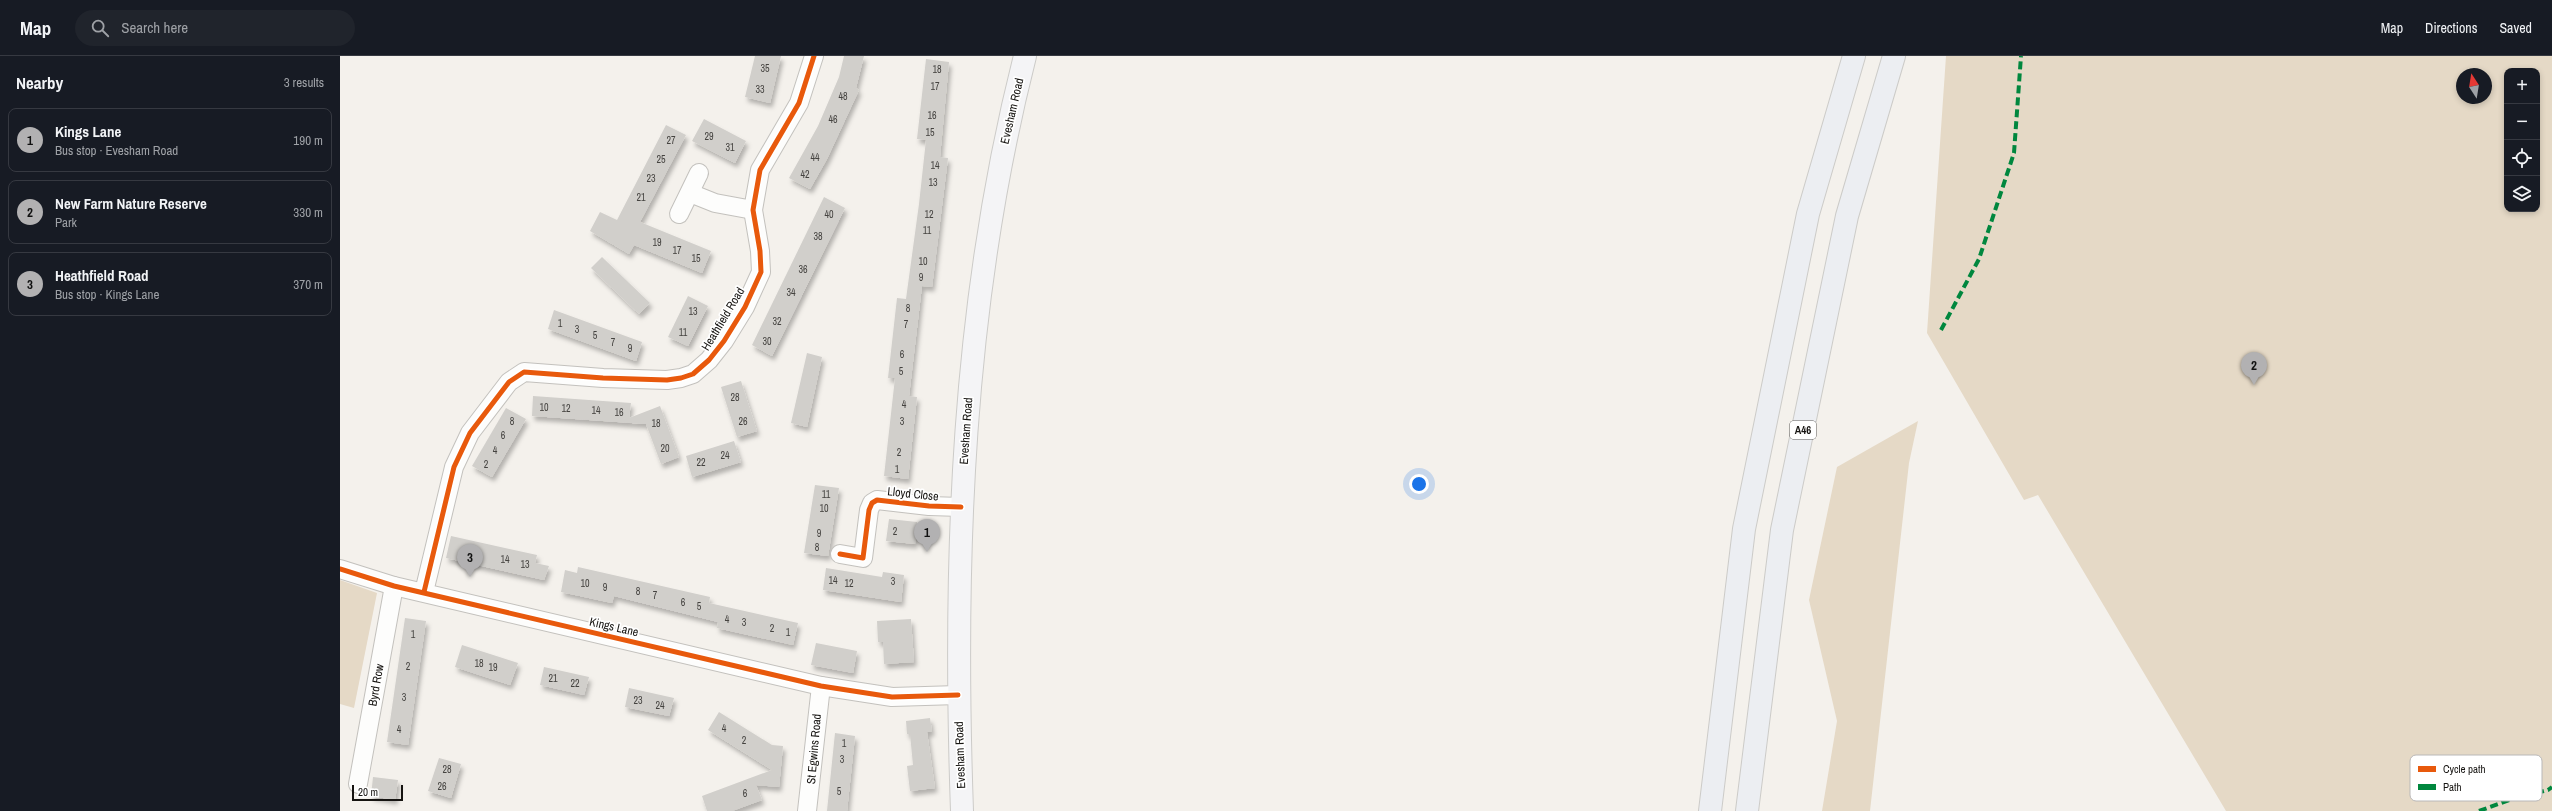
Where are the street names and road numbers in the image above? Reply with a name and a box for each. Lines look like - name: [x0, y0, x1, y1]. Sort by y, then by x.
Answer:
- street label: Evesham Road: [997, 76, 1027, 146]
- street label: Heathfield Road: [698, 284, 748, 354]
- street label: Evesham Road: [956, 397, 976, 465]
- road number: A46: [1790, 421, 1816, 439]
- street label: Lloyd Close: [887, 483, 939, 505]
- street label: Kings Lane: [588, 614, 640, 640]
- street label: Byrd Row: [364, 662, 388, 707]
- street label: St Egwins Road: [803, 713, 825, 785]
- street label: Evesham Road: [951, 721, 969, 789]

